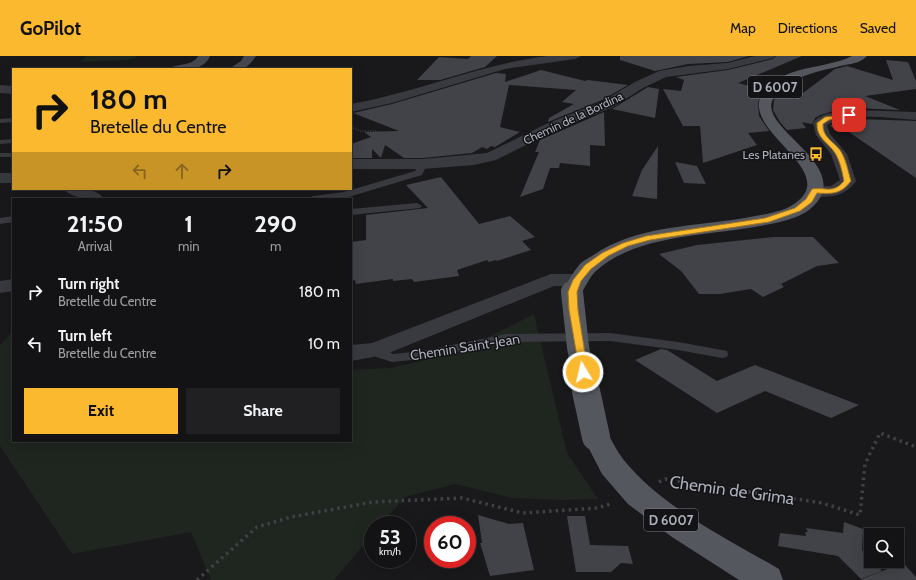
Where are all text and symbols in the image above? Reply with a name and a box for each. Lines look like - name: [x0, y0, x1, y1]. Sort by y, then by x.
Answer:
- text: GoPilot: [20, 17, 81, 40]
- text: Map: [730, 19, 756, 37]
- text: Directions: [778, 19, 838, 37]
- text: Saved: [860, 19, 896, 37]
- road number: D 6007: [748, 76, 802, 98]
- text: 180 m: [90, 82, 168, 116]
- icon: right: [24, 84, 76, 136]
- street label: Chemin de la Bordina: [521, 88, 625, 148]
- pin: [832, 98, 866, 132]
- icon: arrive: [838, 104, 860, 126]
- text: Bretelle du Centre: [90, 116, 226, 138]
- bus stop icon: Les Platanes: [808, 146, 824, 162]
- place label: Les Platanes: [742, 147, 805, 162]
- icon: left: [129, 160, 151, 182]
- icon: ahead: [171, 160, 193, 182]
- icon: right: [213, 160, 235, 182]
- text: 21:50: [67, 209, 123, 238]
- text: 1: [184, 209, 193, 238]
- text: 290: [254, 209, 297, 238]
- text: Arrival: [78, 238, 112, 254]
- text: min: [178, 238, 200, 254]
- text: m: [270, 238, 281, 254]
- text: Turn right: [58, 275, 119, 293]
- icon: right: [24, 281, 46, 303]
- text: 180 m: [299, 283, 340, 301]
- text: Bretelle du Centre: [58, 293, 157, 309]
- text: Turn left: [58, 327, 112, 345]
- street label: Chemin Saint-Jean: [409, 329, 521, 365]
- icon: left: [24, 333, 46, 355]
- text: 10 m: [308, 335, 340, 353]
- text: Bretelle du Centre: [58, 345, 157, 361]
- position arrow: [562, 351, 604, 393]
- button: Exit: [24, 388, 178, 434]
- button: Share: [186, 388, 340, 434]
- street label: Chemin de Grima: [668, 471, 796, 509]
- road number: D 6007: [644, 509, 698, 531]
- speed limit sign: 60: [424, 516, 476, 568]
- text: 53: [379, 525, 401, 549]
- map controls: [864, 528, 904, 568]
- button: search: [864, 528, 904, 568]
- text: km/h: [379, 545, 401, 558]

